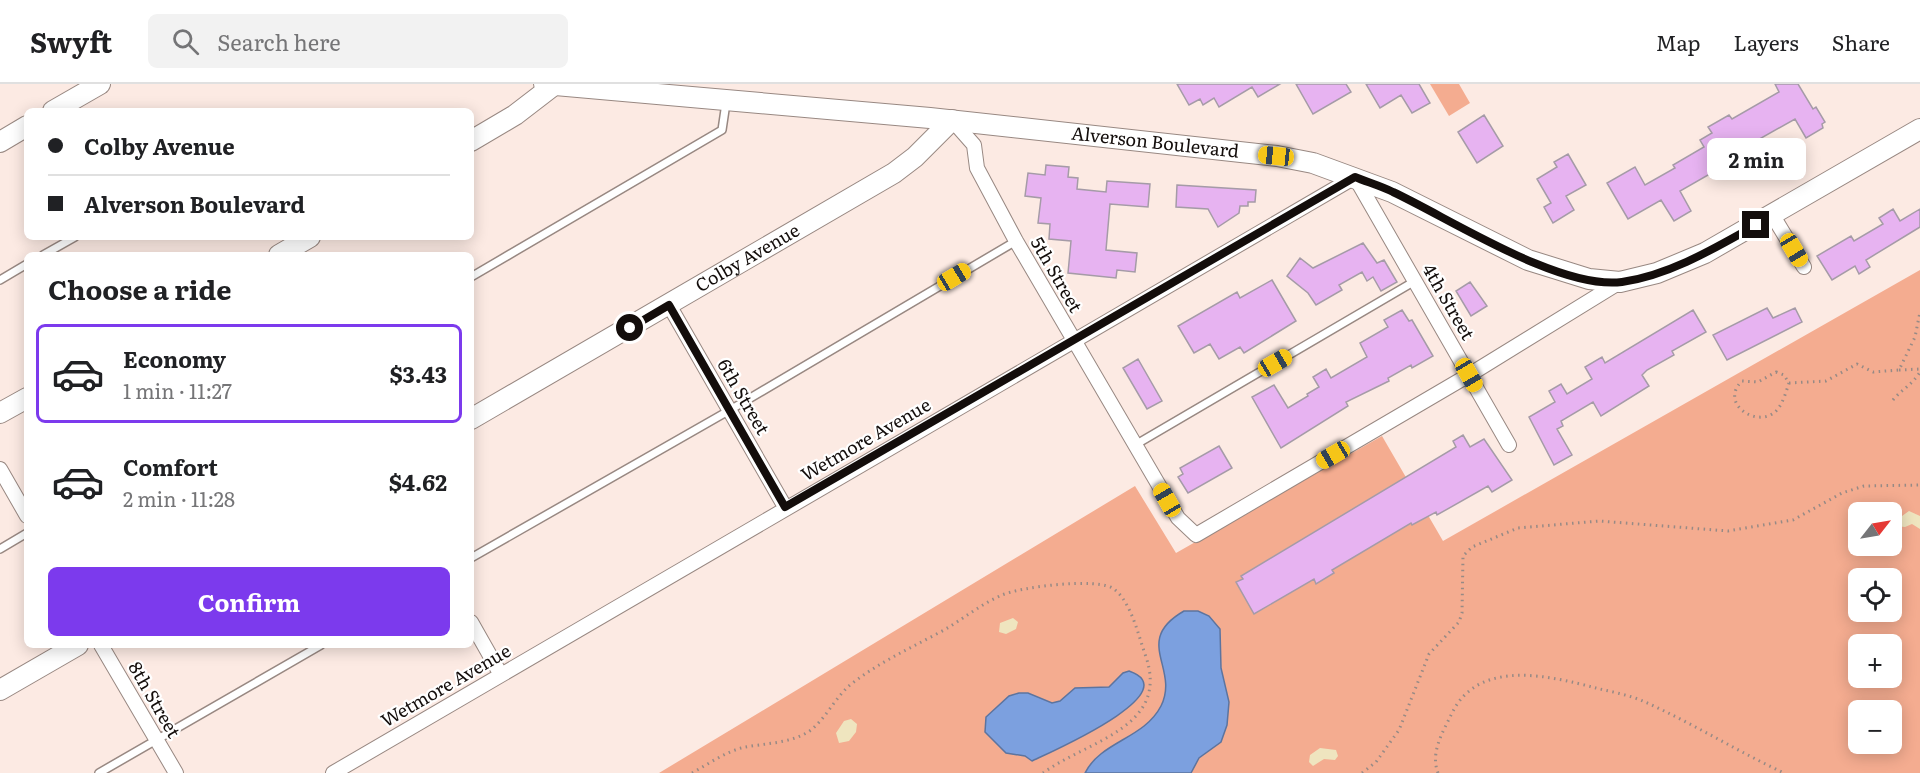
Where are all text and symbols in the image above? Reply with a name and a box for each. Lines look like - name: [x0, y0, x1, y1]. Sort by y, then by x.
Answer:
- search box: [148, 14, 568, 68]
- text: Swyft: [30, 20, 112, 62]
- icon: search: [169, 25, 202, 58]
- text: Search here: [217, 25, 341, 58]
- text: Map: [1656, 26, 1701, 57]
- text: Layers: [1734, 26, 1799, 57]
- text: Share: [1832, 26, 1890, 57]
- street label: Alverson Boulevard: [1070, 119, 1241, 164]
- text: Colby Avenue: [84, 129, 235, 162]
- callout: 2 min: [1706, 138, 1806, 180]
- text: 2 min: [1729, 144, 1784, 174]
- car: [1257, 145, 1295, 167]
- text: Alverson Boulevard: [84, 187, 305, 220]
- route end: [1742, 211, 1769, 238]
- street label: Colby Avenue: [690, 216, 804, 298]
- car: [1777, 230, 1811, 270]
- street label: 5th Street: [1025, 231, 1090, 318]
- street label: 4th Street: [1417, 258, 1482, 345]
- car: [934, 260, 974, 294]
- text: Choose a ride: [48, 268, 231, 308]
- route start: [616, 314, 643, 341]
- text: Economy: [123, 342, 226, 375]
- car: [1255, 346, 1295, 380]
- icon: car: [51, 347, 105, 401]
- street label: 6th Street: [712, 353, 777, 440]
- car: [1452, 355, 1486, 395]
- text: $3.43: [390, 357, 447, 390]
- text: 1 min · 11:27: [123, 375, 232, 405]
- street label: Wetmore Avenue: [795, 390, 935, 487]
- car: [1313, 438, 1353, 472]
- text: Comfort: [123, 450, 218, 483]
- icon: car: [51, 455, 105, 509]
- text: $4.62: [389, 465, 447, 498]
- car: [1150, 480, 1184, 520]
- text: 2 min · 11:28: [123, 483, 235, 513]
- north arrow: [1848, 502, 1902, 556]
- map controls: [1848, 502, 1902, 754]
- button: Confirm: [48, 567, 450, 636]
- button: locate: [1848, 568, 1902, 622]
- button: +: [1848, 634, 1902, 688]
- street label: Wetmore Avenue: [375, 636, 515, 733]
- street label: 8th Street: [123, 656, 188, 743]
- button: −: [1848, 700, 1902, 754]

